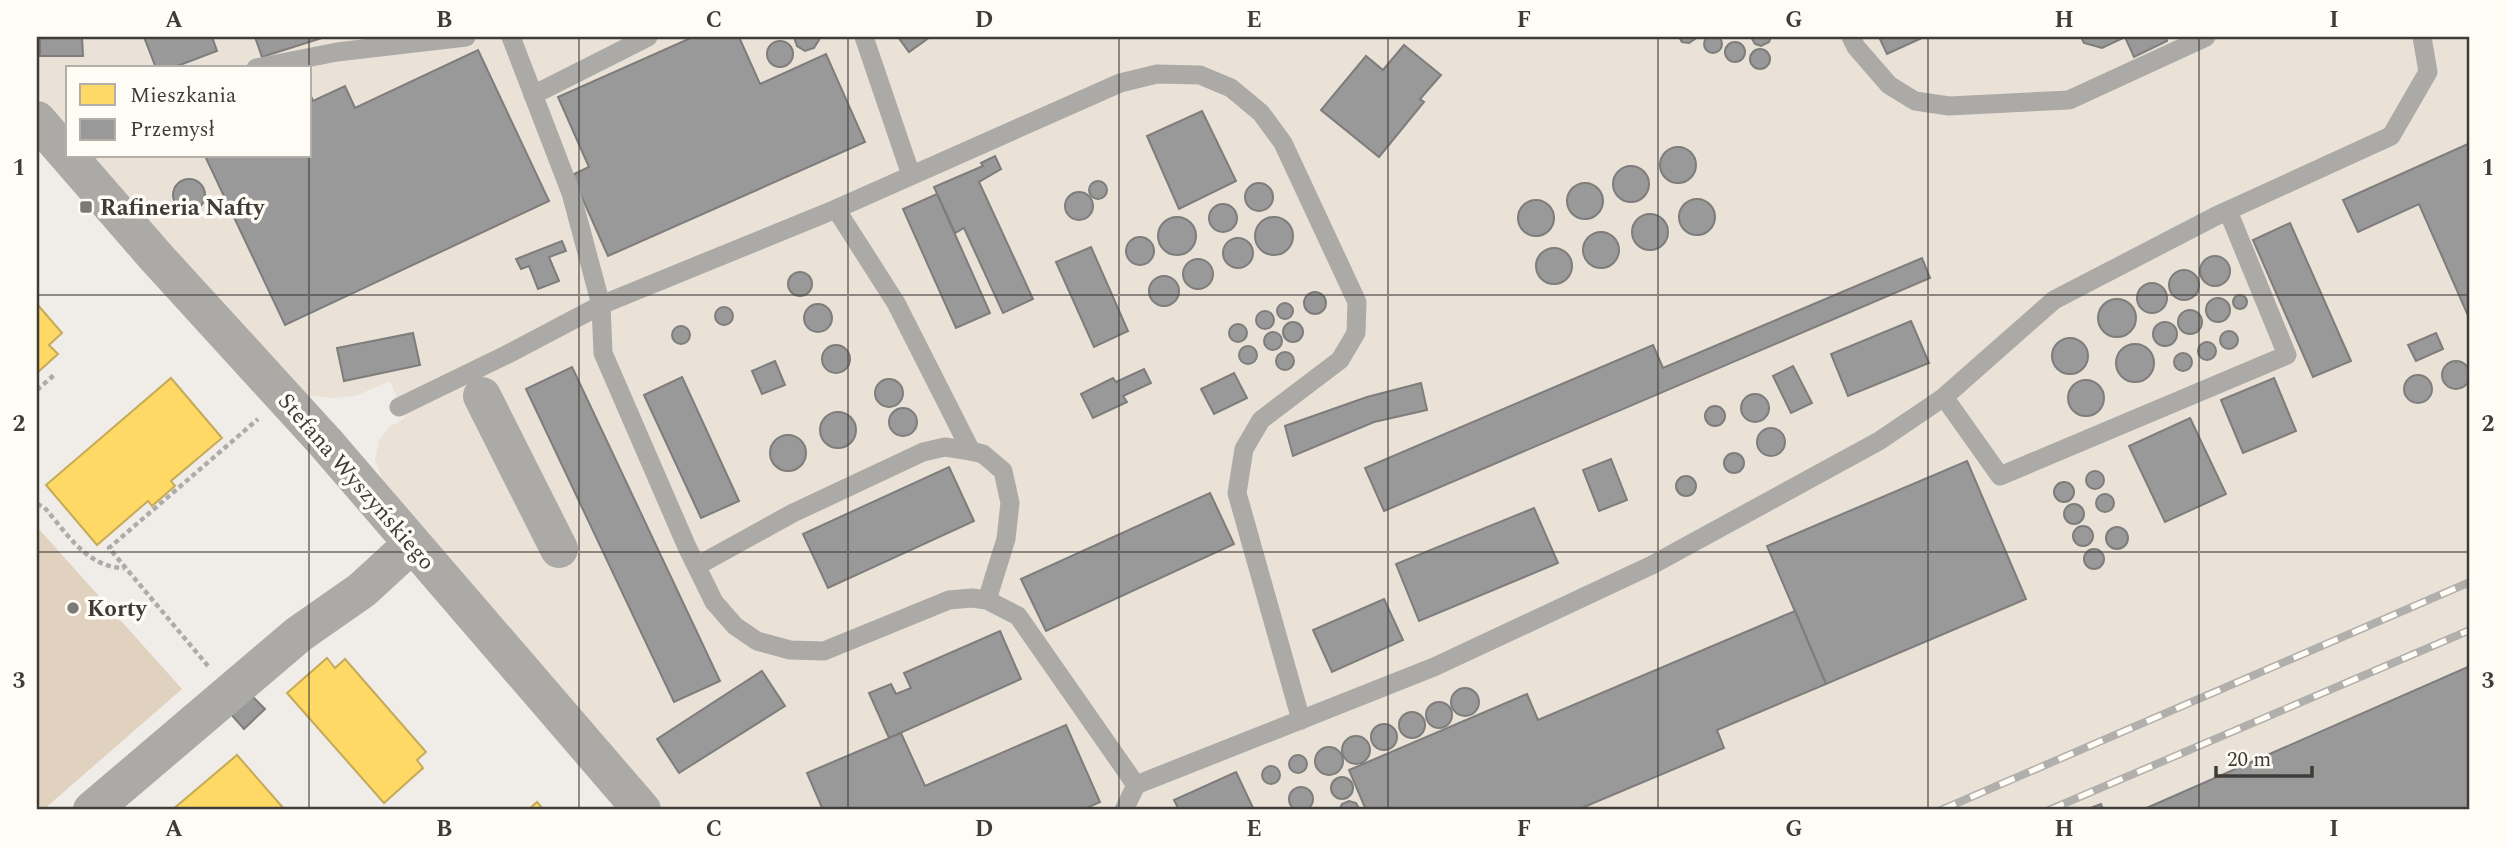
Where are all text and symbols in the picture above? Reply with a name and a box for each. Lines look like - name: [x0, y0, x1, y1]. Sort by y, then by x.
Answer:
- text: A: [165, 3, 183, 38]
- text: B: [436, 3, 452, 38]
- text: C: [706, 3, 722, 38]
- text: D: [975, 3, 993, 38]
- text: E: [1246, 3, 1262, 38]
- text: F: [1517, 3, 1531, 38]
- text: G: [1785, 3, 1803, 38]
- text: H: [2054, 3, 2074, 38]
- text: I: [2329, 3, 2339, 38]
- legend: [66, 66, 312, 158]
- text: Mieszkania: [130, 80, 237, 112]
- text: Przemysł: [130, 114, 215, 146]
- text: 1: [13, 151, 25, 186]
- text: 1: [2482, 151, 2494, 186]
- place label: Rafineria Nafty: [100, 191, 265, 226]
- marker: Rafineria Nafty: [78, 199, 94, 215]
- street label: Stefana Wyszyńskiego: [269, 385, 443, 578]
- text: 2: [13, 407, 26, 442]
- text: 2: [2482, 407, 2495, 442]
- place label: Korty: [87, 592, 148, 627]
- marker: Korty: [65, 600, 81, 616]
- text: 3: [13, 664, 26, 699]
- text: 3: [2482, 664, 2495, 699]
- scale bar: [2216, 735, 2313, 779]
- text: 20 m: [2227, 744, 2271, 776]
- text: A: [165, 812, 183, 847]
- text: B: [436, 812, 452, 847]
- text: C: [706, 812, 722, 847]
- text: D: [975, 812, 993, 847]
- text: E: [1246, 812, 1262, 847]
- text: F: [1517, 812, 1531, 847]
- text: G: [1785, 812, 1803, 847]
- text: H: [2054, 812, 2074, 847]
- text: I: [2329, 812, 2339, 847]

